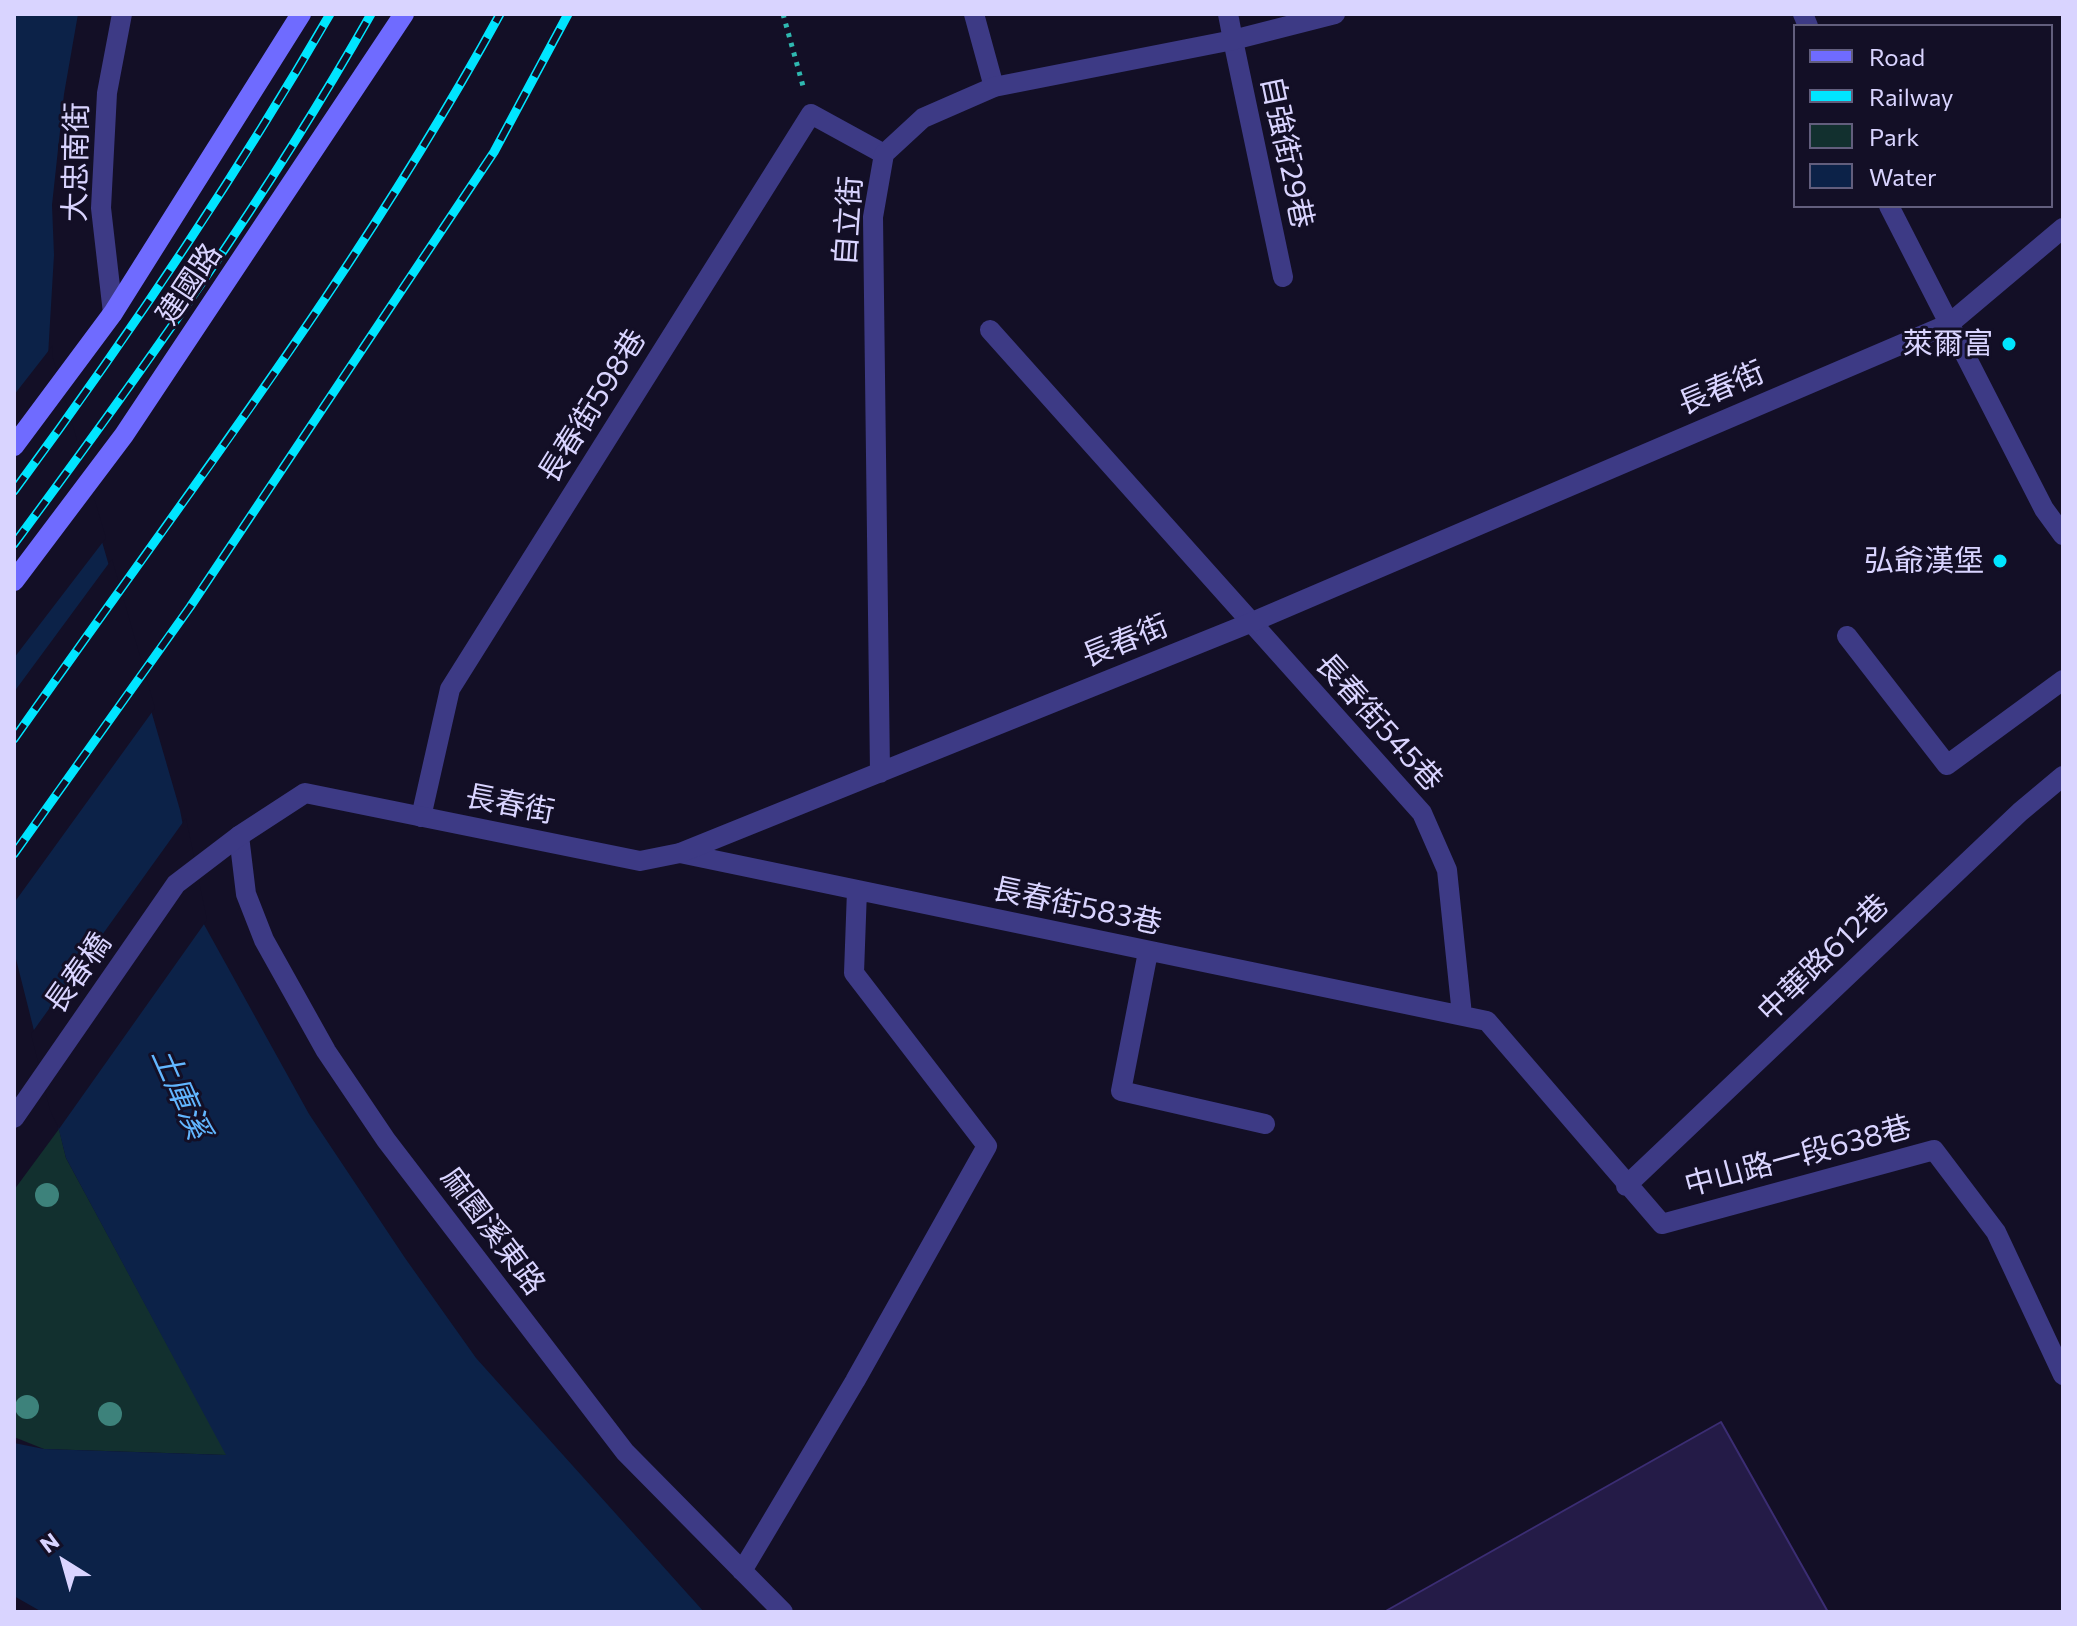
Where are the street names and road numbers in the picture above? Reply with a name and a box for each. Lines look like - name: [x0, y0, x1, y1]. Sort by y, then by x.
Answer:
- street label: 自強街29巷: [1253, 73, 1321, 231]
- street label: 大忠南街: [57, 102, 95, 222]
- street label: 自立街: [827, 175, 869, 267]
- street label: 建國路: [149, 237, 229, 331]
- street label: 長春街598巷: [531, 323, 653, 489]
- street label: 長春街: [1673, 354, 1769, 422]
- street label: 長春街: [1077, 607, 1173, 675]
- street label: 長春街545巷: [1308, 646, 1450, 798]
- street label: 長春街: [462, 778, 558, 830]
- street label: 長春街583巷: [989, 870, 1165, 942]
- street label: 中華路612巷: [1750, 887, 1896, 1029]
- street label: 長春橋: [37, 926, 119, 1020]
- street label: 中山路一段638巷: [1681, 1108, 1915, 1204]
- street label: 麻園溪東路: [433, 1160, 553, 1302]

